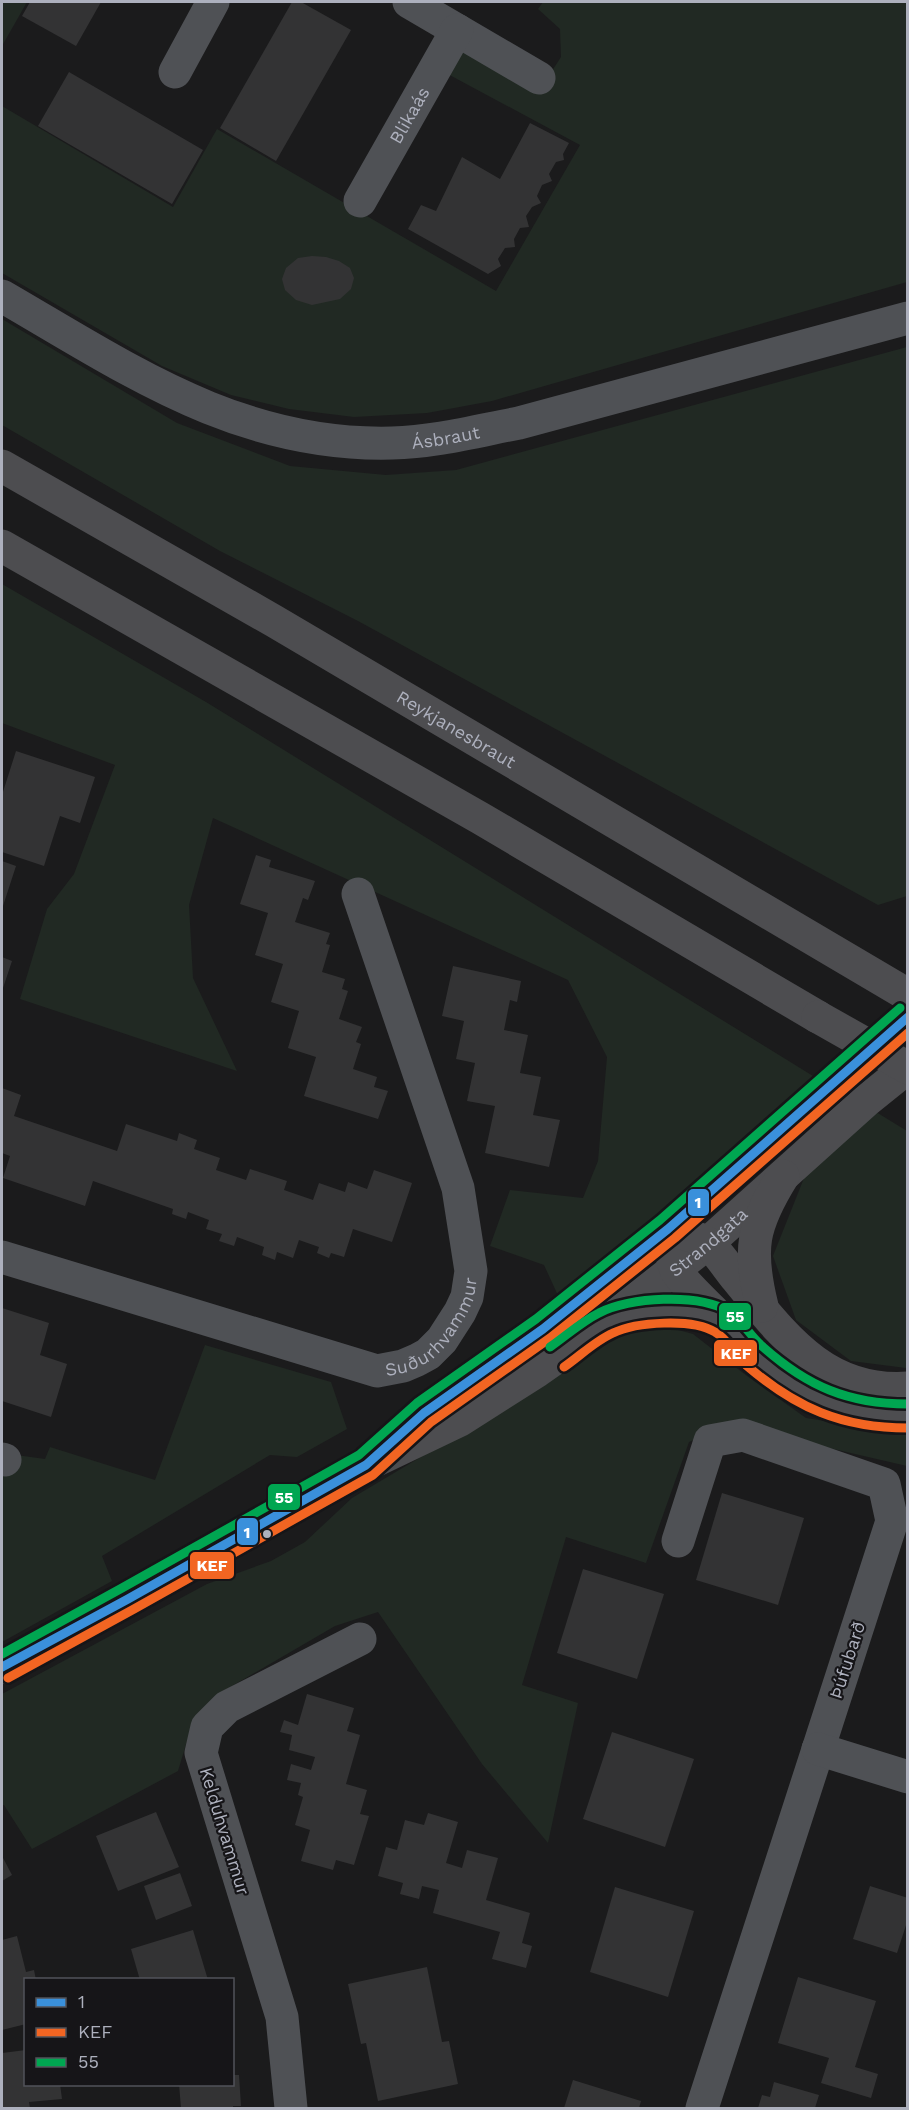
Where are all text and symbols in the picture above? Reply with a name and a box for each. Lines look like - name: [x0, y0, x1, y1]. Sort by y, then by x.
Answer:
- street label: Blikaás: [384, 83, 433, 147]
- street label: Ásbraut: [410, 421, 482, 452]
- street label: Reykjanesbraut: [393, 685, 520, 772]
- line badge: 1: [687, 1188, 710, 1217]
- text: 1: [695, 1193, 701, 1212]
- street label: Strandgata: [664, 1203, 751, 1281]
- street label: Suðurhvammur: [383, 1276, 480, 1380]
- line badge: 55: [718, 1302, 752, 1331]
- text: 55: [726, 1307, 744, 1326]
- line badge: KEF: [713, 1339, 758, 1367]
- text: KEF: [721, 1344, 752, 1363]
- line badge: 55: [267, 1483, 301, 1511]
- text: 55: [275, 1488, 293, 1507]
- line badge: 1: [236, 1517, 259, 1546]
- text: 1: [244, 1523, 250, 1542]
- unlabelled marker: [261, 1528, 273, 1540]
- line badge: KEF: [189, 1551, 235, 1580]
- text: KEF: [197, 1556, 228, 1575]
- street label: Þúfubarð: [825, 1619, 869, 1701]
- street label: Kelduhvammur: [196, 1765, 254, 1897]
- legend: [24, 1978, 234, 2086]
- text: 1: [78, 1991, 85, 2012]
- text: KEF: [78, 2021, 112, 2042]
- text: 55: [78, 2051, 99, 2072]

